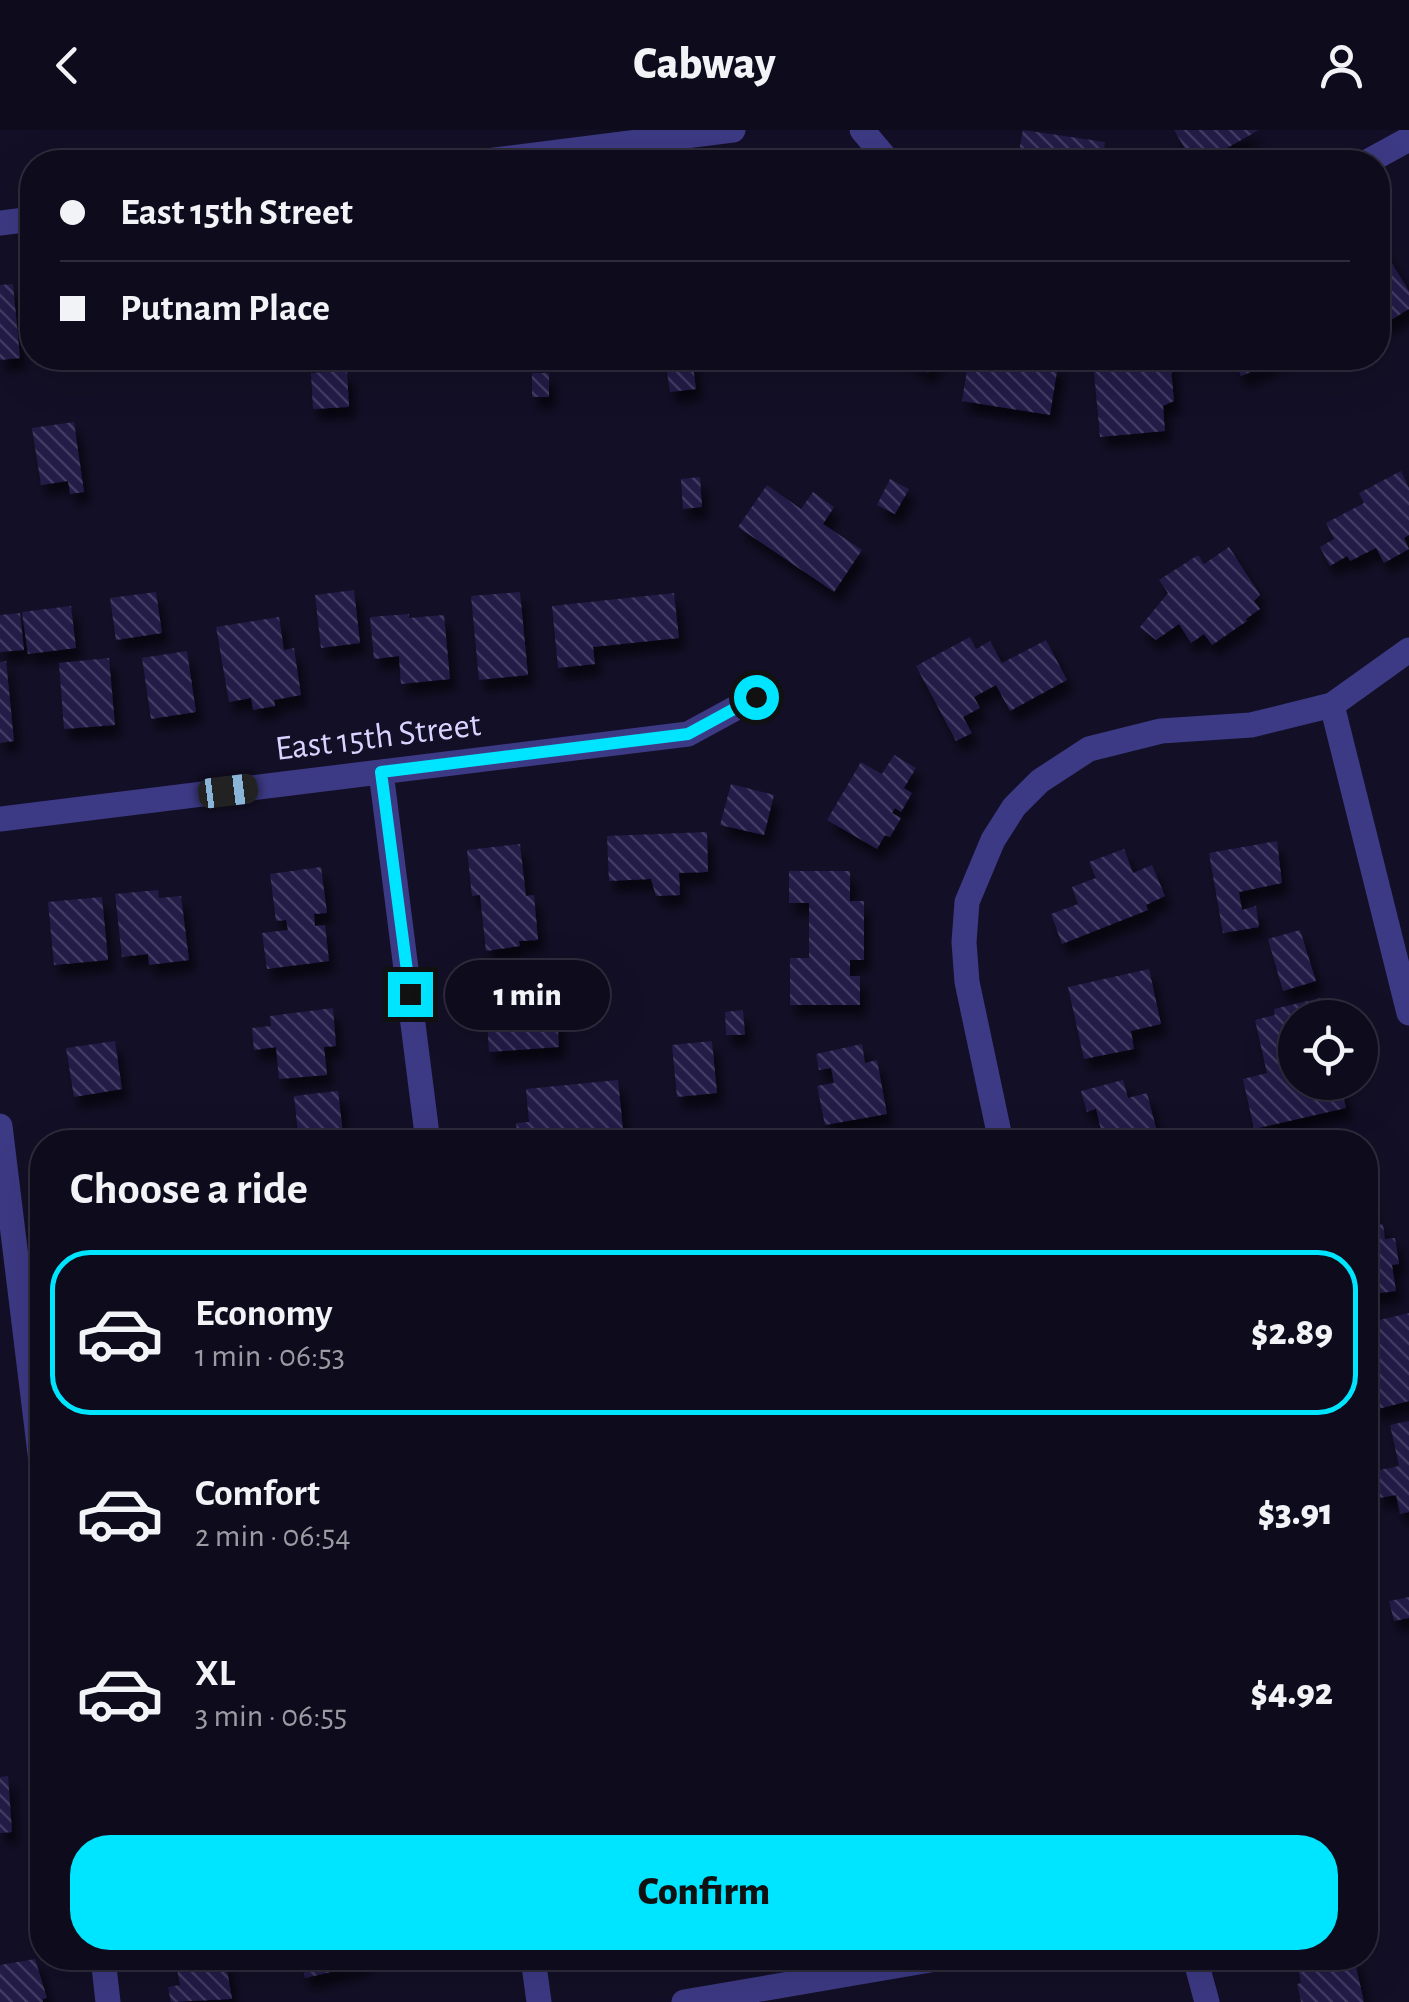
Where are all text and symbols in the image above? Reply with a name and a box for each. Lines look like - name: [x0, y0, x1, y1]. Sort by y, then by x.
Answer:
- icon: back: [40, 38, 95, 93]
- icon: person: [1314, 38, 1369, 93]
- text: Cabway: [633, 42, 776, 87]
- text: East 15th Street: [120, 194, 353, 232]
- text: Putnam Place: [120, 290, 330, 328]
- route start: [734, 675, 779, 720]
- street label: East 15th Street: [273, 707, 483, 767]
- car: [196, 772, 260, 810]
- callout: 1 min: [445, 959, 610, 1029]
- route end: [388, 972, 433, 1017]
- text: 1 min: [493, 979, 562, 1011]
- map controls: [1278, 1000, 1378, 1100]
- button: locate: [1278, 1000, 1378, 1100]
- text: Choose a ride: [70, 1167, 308, 1212]
- icon: car: [75, 1288, 165, 1378]
- text: Economy: [195, 1295, 333, 1333]
- text: $2.89: [1251, 1314, 1333, 1352]
- text: 1 min · 06:53: [195, 1340, 345, 1372]
- icon: car: [75, 1468, 165, 1558]
- text: Comfort: [195, 1475, 320, 1513]
- text: $3.91: [1258, 1494, 1333, 1532]
- text: 2 min · 06:54: [195, 1520, 351, 1552]
- icon: car: [75, 1648, 165, 1738]
- text: XL: [195, 1655, 235, 1693]
- text: $4.92: [1251, 1674, 1333, 1712]
- text: 3 min · 06:55: [195, 1700, 347, 1732]
- button: Confirm: [70, 1835, 1338, 1950]

